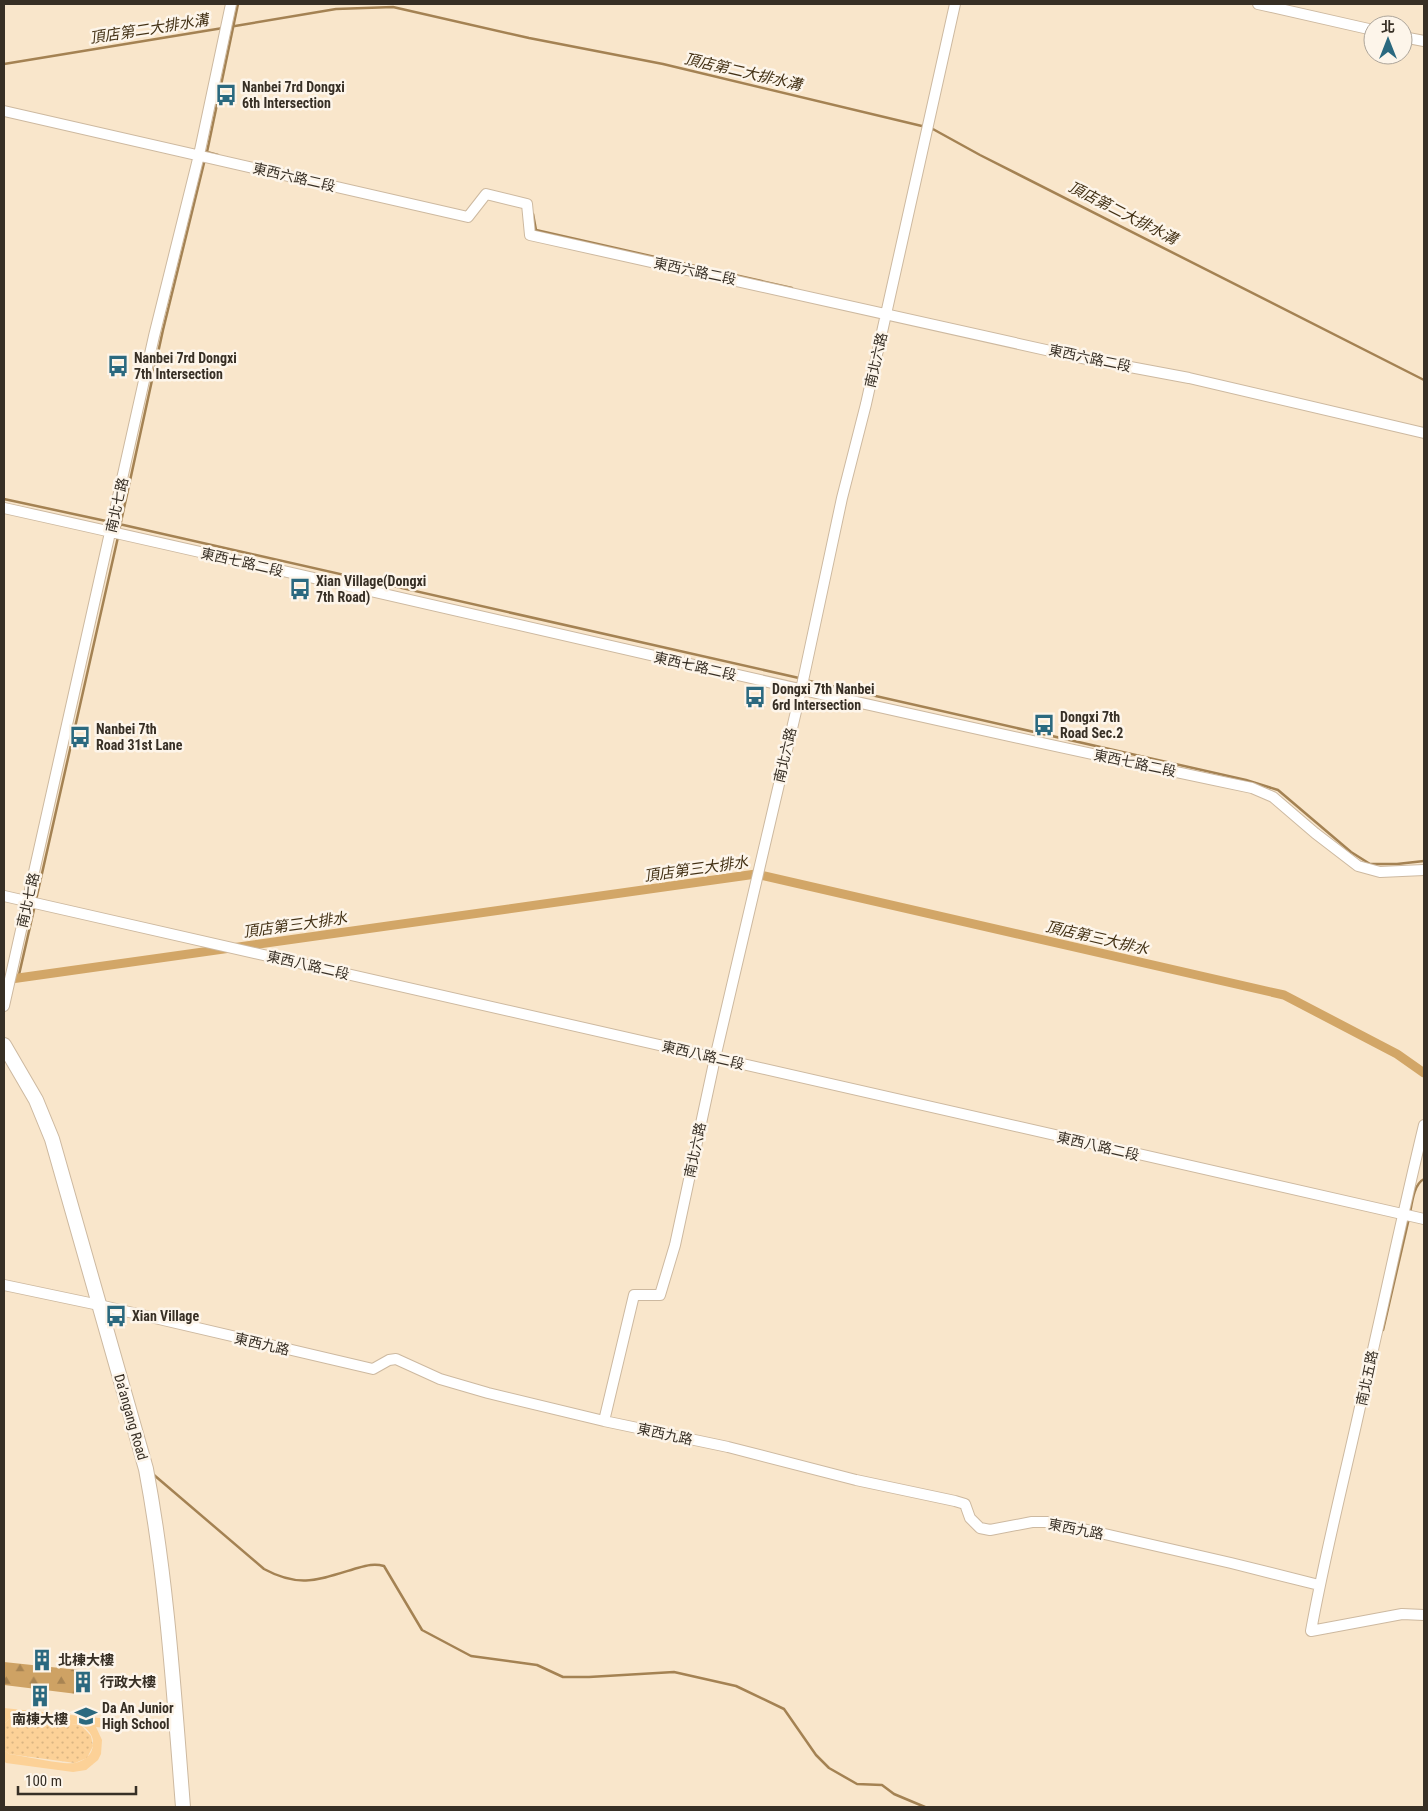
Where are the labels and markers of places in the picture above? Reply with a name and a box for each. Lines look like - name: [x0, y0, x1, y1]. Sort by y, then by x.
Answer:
- place label: Nanbei 7rd Dongxi 6th Intersection: [242, 79, 345, 111]
- bus stop icon: Nanbei 7rd Dongxi 6th Intersection: [213, 82, 239, 108]
- place label: Nanbei 7rd Dongxi 7th Intersection: [134, 350, 237, 382]
- bus stop icon: Nanbei 7rd Dongxi 7th Intersection: [105, 353, 131, 379]
- place label: Xian Village(Dongxi 7th Road): [316, 573, 426, 606]
- bus stop icon: Xian Village(Dongxi 7th Road): [287, 576, 313, 602]
- place label: Dongxi 7th Nanbei 6rd Intersection: [772, 681, 875, 713]
- bus stop icon: Dongxi 7th Nanbei 6rd Intersection: [742, 684, 768, 710]
- place label: Dongxi 7th Road Sec.2: [1060, 709, 1123, 741]
- bus stop icon: Dongxi 7th Road Sec.2: [1031, 712, 1057, 738]
- place label: Nanbei 7th Road 31st Lane: [96, 721, 183, 753]
- bus stop icon: Nanbei 7th Road 31st Lane: [67, 724, 93, 750]
- bus stop icon: Xian Village: [103, 1303, 129, 1329]
- place label: Xian Village: [132, 1308, 199, 1324]
- building icon: 北棟大樓: [29, 1647, 55, 1673]
- place label: 北棟大樓: [58, 1652, 114, 1668]
- building icon: 行政大樓: [70, 1669, 96, 1695]
- place label: 行政大樓: [100, 1674, 156, 1690]
- building icon: 南棟大樓: [27, 1683, 53, 1709]
- place label: Da An Junior High School: [102, 1700, 174, 1732]
- school or university icon: Da An Junior High School: [73, 1703, 99, 1729]
- place label: 南棟大樓: [12, 1711, 68, 1727]

